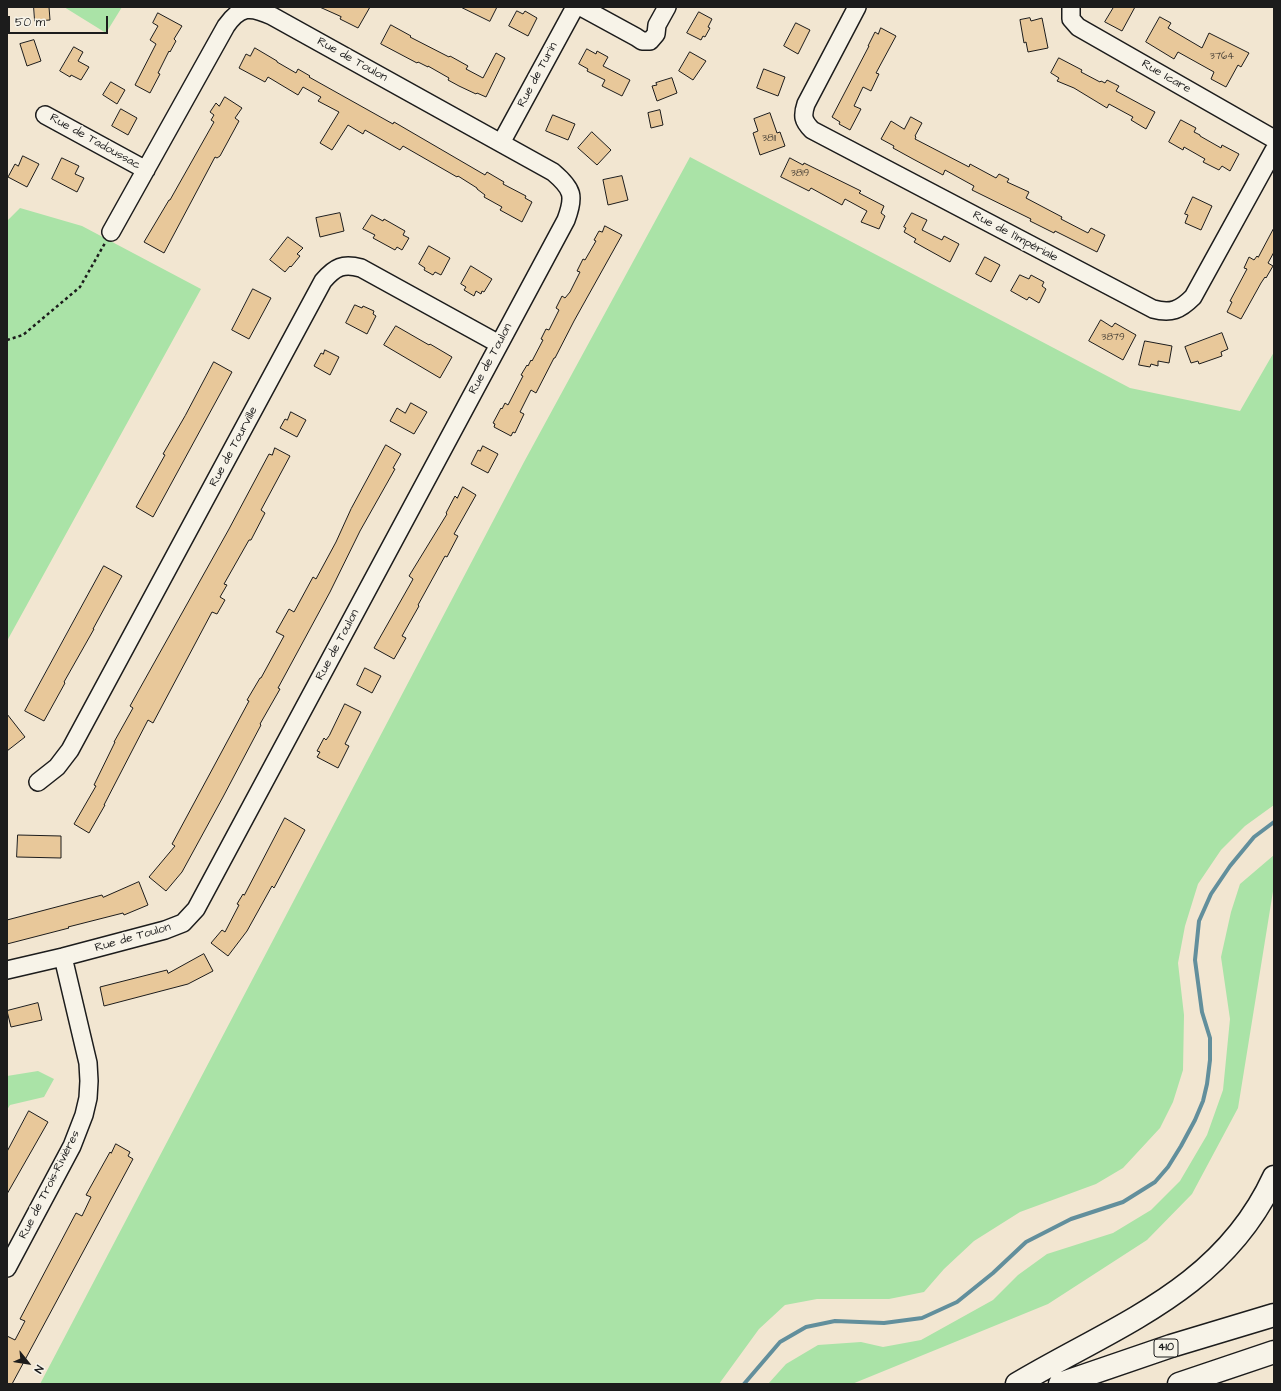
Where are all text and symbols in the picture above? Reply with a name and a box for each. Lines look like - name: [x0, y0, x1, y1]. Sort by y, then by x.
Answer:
- scale bar: [10, 8, 110, 34]
- text: 50 m: [15, 14, 45, 31]
- street label: Rue de Toulon: [314, 35, 390, 85]
- street label: Rue de Turin: [515, 40, 561, 110]
- house number: 3764: [1210, 51, 1234, 63]
- street label: Rue Icare: [1139, 57, 1193, 97]
- street label: Rue de Tadoussac: [47, 111, 143, 173]
- house number: 3811: [762, 133, 776, 145]
- house number: 3819: [791, 168, 809, 180]
- street label: Rue de l'Impériale: [970, 208, 1060, 266]
- street label: Rue de Toulon: [466, 321, 516, 397]
- house number: 3879: [1101, 332, 1125, 344]
- street label: Rue de Tourville: [207, 404, 261, 490]
- street label: Rue de Toulon: [313, 607, 363, 683]
- street label: Rue de Toulon: [93, 920, 173, 956]
- street label: Rue de Trois-Rivières: [16, 1128, 84, 1242]
- road number: 410: [1154, 1339, 1178, 1357]
- north arrow: [8, 1343, 48, 1383]
- text: N: [31, 1363, 47, 1376]

